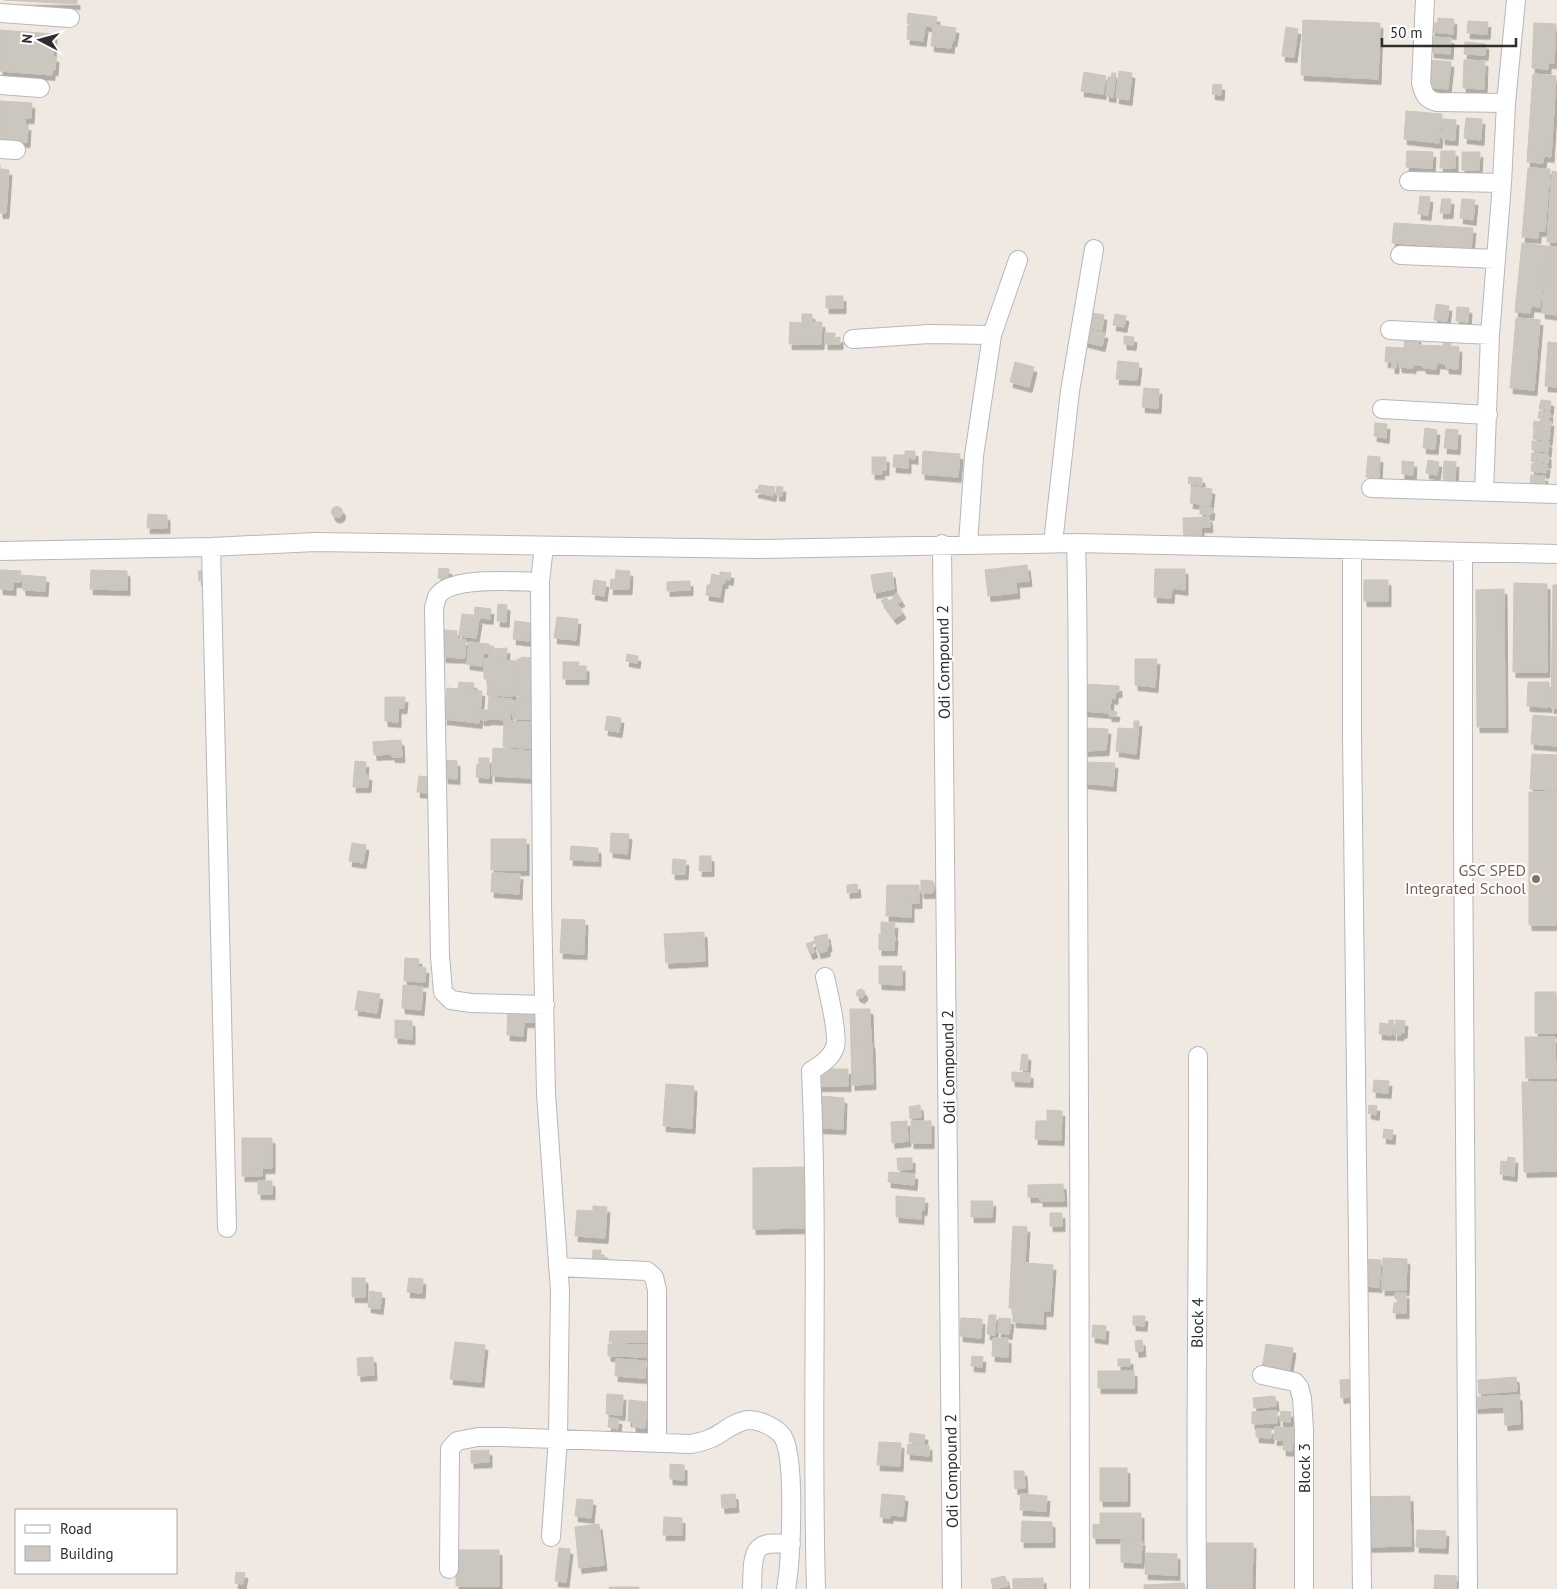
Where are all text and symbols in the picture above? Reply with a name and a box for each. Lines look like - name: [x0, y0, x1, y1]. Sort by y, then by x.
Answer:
- north arrow: [15, 15, 65, 65]
- scale bar: [1382, 15, 1516, 47]
- text: 50 m: [1390, 23, 1423, 42]
- text: N: [18, 33, 37, 44]
- street label: Odi Compound 2: [932, 605, 954, 719]
- place label: GSC SPED Integrated School: [1405, 860, 1526, 898]
- marker: GSC SPED Integrated School: [1530, 873, 1542, 885]
- street label: Odi Compound 2: [937, 1010, 959, 1124]
- street label: Block 4: [1187, 1298, 1207, 1348]
- street label: Odi Compound 2: [940, 1414, 962, 1528]
- street label: Block 3: [1294, 1443, 1314, 1493]
- legend: [15, 1509, 178, 1574]
- text: Road: [60, 1519, 92, 1538]
- text: Building: [60, 1544, 114, 1563]

